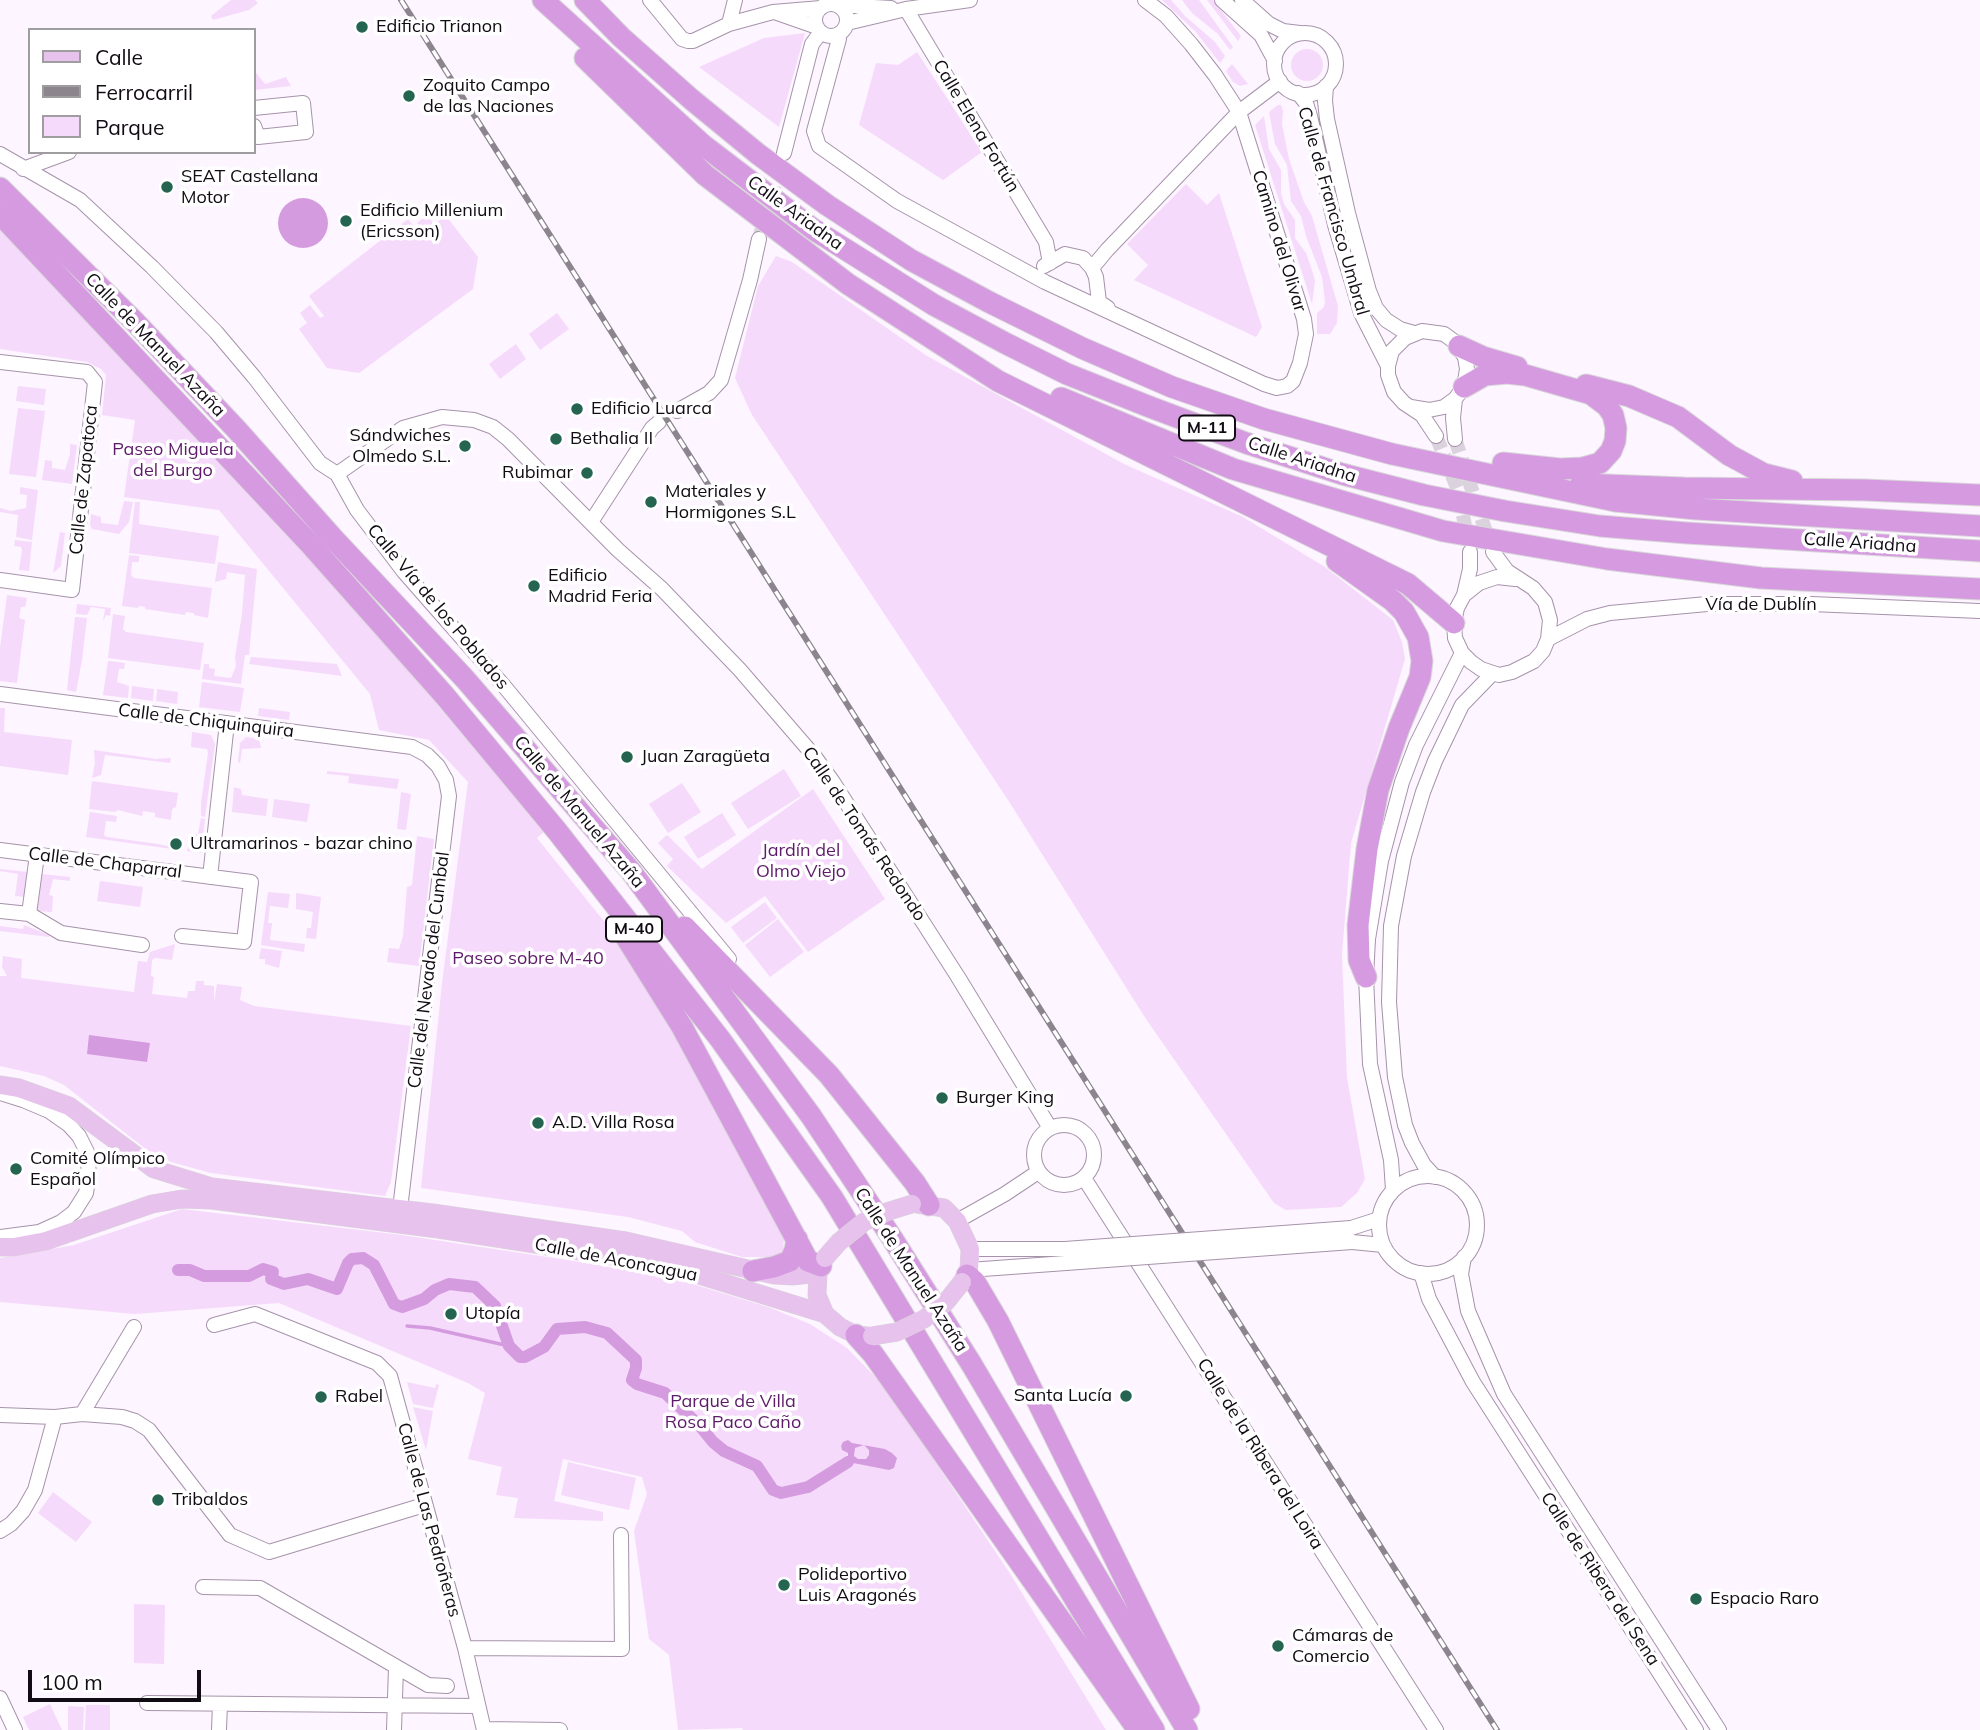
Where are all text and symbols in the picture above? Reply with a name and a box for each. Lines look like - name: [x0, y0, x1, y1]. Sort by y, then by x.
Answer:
- place label: Edificio Trianon: [376, 16, 503, 38]
- marker: Edificio Trianon: [354, 19, 370, 35]
- legend: [28, 28, 256, 154]
- text: Calle: [95, 44, 143, 70]
- street label: Calle Elena Fortún: [928, 56, 1024, 196]
- place label: Zoquito Campo de las Naciones: [423, 75, 554, 118]
- text: Ferrocarril: [95, 79, 193, 105]
- marker: Zoquito Campo de las Naciones: [401, 88, 417, 104]
- street label: Calle de Francisco Umbral: [1293, 104, 1373, 318]
- text: Parque: [95, 114, 164, 140]
- place label: SEAT Castellana Motor: [181, 166, 318, 208]
- street label: Camino del Olivar: [1247, 167, 1311, 315]
- street label: Calle Ariadna: [743, 171, 847, 255]
- marker: SEAT Castellana Motor: [159, 179, 175, 195]
- place label: Edificio Millenium (Ericsson): [360, 200, 503, 242]
- marker: Edificio Millenium (Ericsson): [338, 213, 354, 229]
- street label: Calle de Manuel Azaña: [81, 269, 229, 421]
- place label: Edificio Luarca: [591, 398, 712, 420]
- marker: Edificio Luarca: [569, 401, 585, 417]
- street label: Calle de Zapatoca: [65, 404, 103, 556]
- road number: M-11: [1179, 416, 1235, 440]
- place label: Sándwiches Olmedo S.L.: [350, 425, 451, 467]
- place label: Bethalia II: [570, 428, 653, 450]
- marker: Bethalia II: [548, 431, 564, 447]
- street label: Calle Ariadna: [1245, 432, 1359, 488]
- marker: Sándwiches Olmedo S.L.: [457, 438, 473, 454]
- park label: Paseo Miguela del Burgo: [112, 439, 234, 482]
- place label: Rubimar: [502, 462, 573, 484]
- marker: Rubimar: [579, 465, 595, 481]
- place label: Materiales y Hormigones S.L: [665, 481, 796, 524]
- marker: Materiales y Hormigones S.L: [643, 494, 659, 510]
- street label: Calle Vía de los Poblados: [362, 520, 514, 694]
- street label: Calle Ariadna: [1803, 528, 1917, 558]
- place label: Edificio Madrid Feria: [548, 565, 653, 608]
- marker: Edificio Madrid Feria: [526, 578, 542, 594]
- street label: Vía de Dublín: [1705, 594, 1817, 616]
- street label: Calle de Chiquinquira: [117, 699, 295, 743]
- street label: Calle de Manuel Azaña: [509, 732, 649, 892]
- street label: Calle de Tomás Redondo: [797, 743, 931, 925]
- place label: Juan Zaragüeta: [641, 746, 770, 768]
- marker: Juan Zaragüeta: [619, 749, 635, 765]
- place label: Ultramarinos - bazar chino: [190, 833, 413, 855]
- marker: Ultramarinos - bazar chino: [168, 836, 184, 852]
- park label: Jardín del Olmo Viejo: [756, 840, 846, 882]
- street label: Calle de Chaparral: [27, 843, 183, 883]
- street label: Calle del Nevado del Cumbal: [404, 850, 454, 1090]
- road number: M-40: [606, 917, 662, 942]
- park label: Paseo sobre M-40: [452, 948, 604, 970]
- place label: Burger King: [956, 1087, 1054, 1109]
- marker: Burger King: [934, 1090, 950, 1106]
- place label: A.D. Villa Rosa: [552, 1112, 674, 1134]
- marker: A.D. Villa Rosa: [530, 1115, 546, 1131]
- place label: Comité Olímpico Español: [30, 1148, 165, 1190]
- marker: Comité Olímpico Español: [8, 1161, 24, 1177]
- street label: Calle de Manuel Azaña: [850, 1184, 972, 1356]
- street label: Calle de Aconcagua: [533, 1234, 699, 1286]
- place label: Utopía: [465, 1303, 521, 1325]
- marker: Utopía: [443, 1306, 459, 1322]
- street label: Calle de la Ribera del Loira: [1192, 1354, 1328, 1554]
- place label: Santa Lucía: [1014, 1385, 1112, 1407]
- place label: Rabel: [335, 1386, 383, 1408]
- marker: Santa Lucía: [1118, 1388, 1134, 1404]
- marker: Rabel: [313, 1389, 329, 1405]
- park label: Parque de Villa Rosa Paco Caño: [665, 1391, 801, 1434]
- street label: Calle de Las Pedroñeras: [393, 1420, 465, 1620]
- street label: Calle de Ribera del Sena: [1536, 1488, 1664, 1670]
- place label: Tribaldos: [172, 1489, 248, 1511]
- marker: Tribaldos: [150, 1492, 166, 1508]
- place label: Polideportivo Luis Aragonés: [798, 1564, 917, 1606]
- marker: Polideportivo Luis Aragonés: [776, 1577, 792, 1593]
- place label: Espacio Raro: [1710, 1588, 1819, 1610]
- marker: Espacio Raro: [1688, 1591, 1704, 1607]
- place label: Cámaras de Comercio: [1292, 1625, 1393, 1668]
- marker: Cámaras de Comercio: [1270, 1638, 1286, 1654]
- scale bar: [32, 1656, 205, 1700]
- text: 100 m: [41, 1669, 103, 1695]

